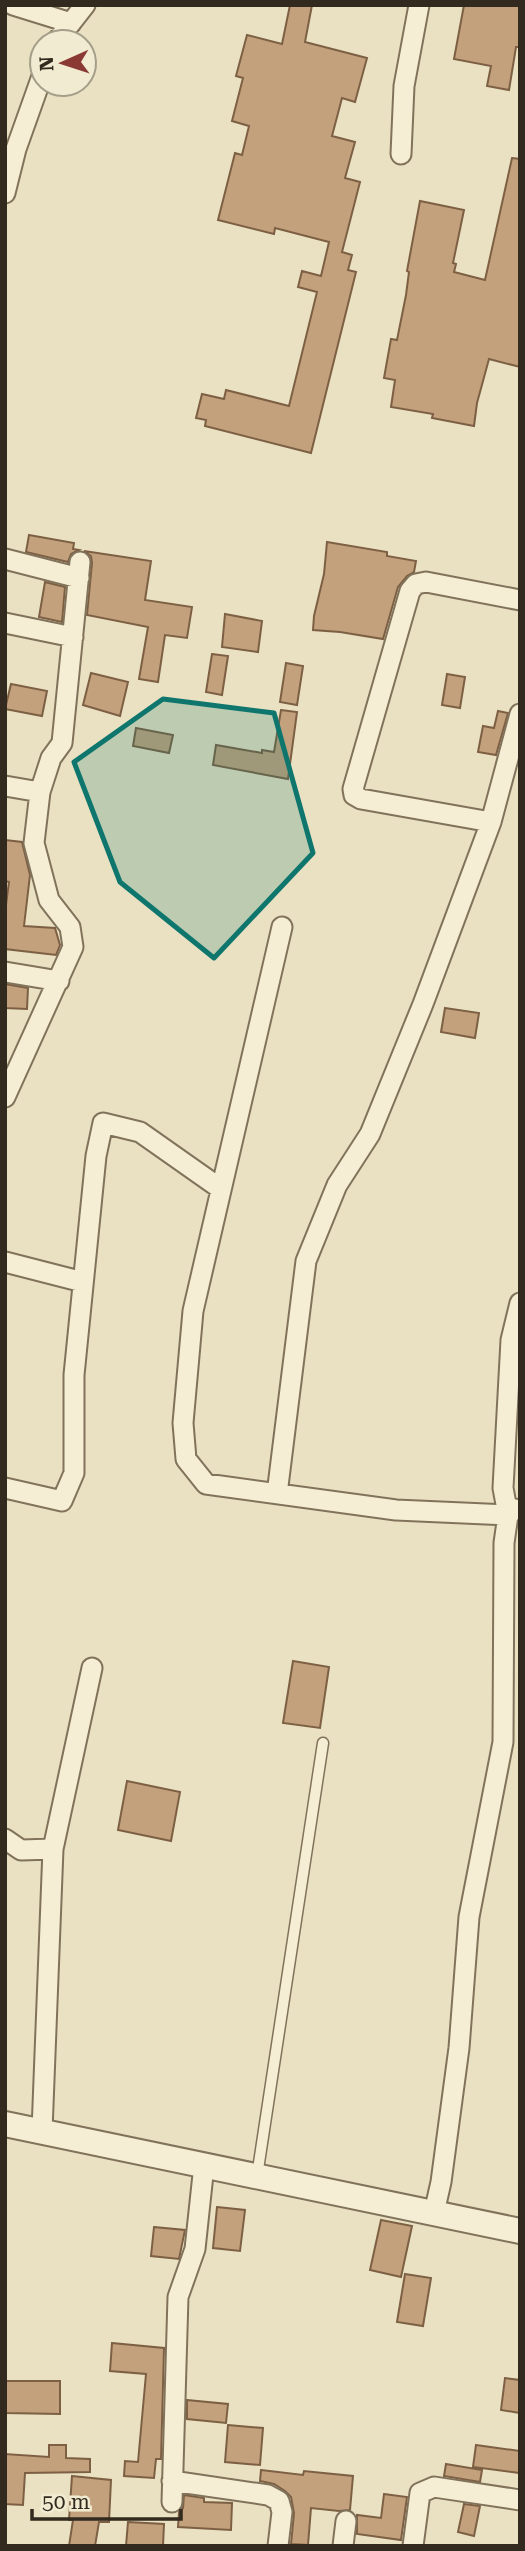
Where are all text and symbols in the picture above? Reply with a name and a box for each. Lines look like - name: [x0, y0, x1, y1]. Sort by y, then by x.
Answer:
- north arrow: [28, 28, 98, 98]
- text: N: [35, 56, 58, 72]
- scale bar: [32, 2478, 180, 2522]
- text: 50 m: [42, 2490, 90, 2514]

